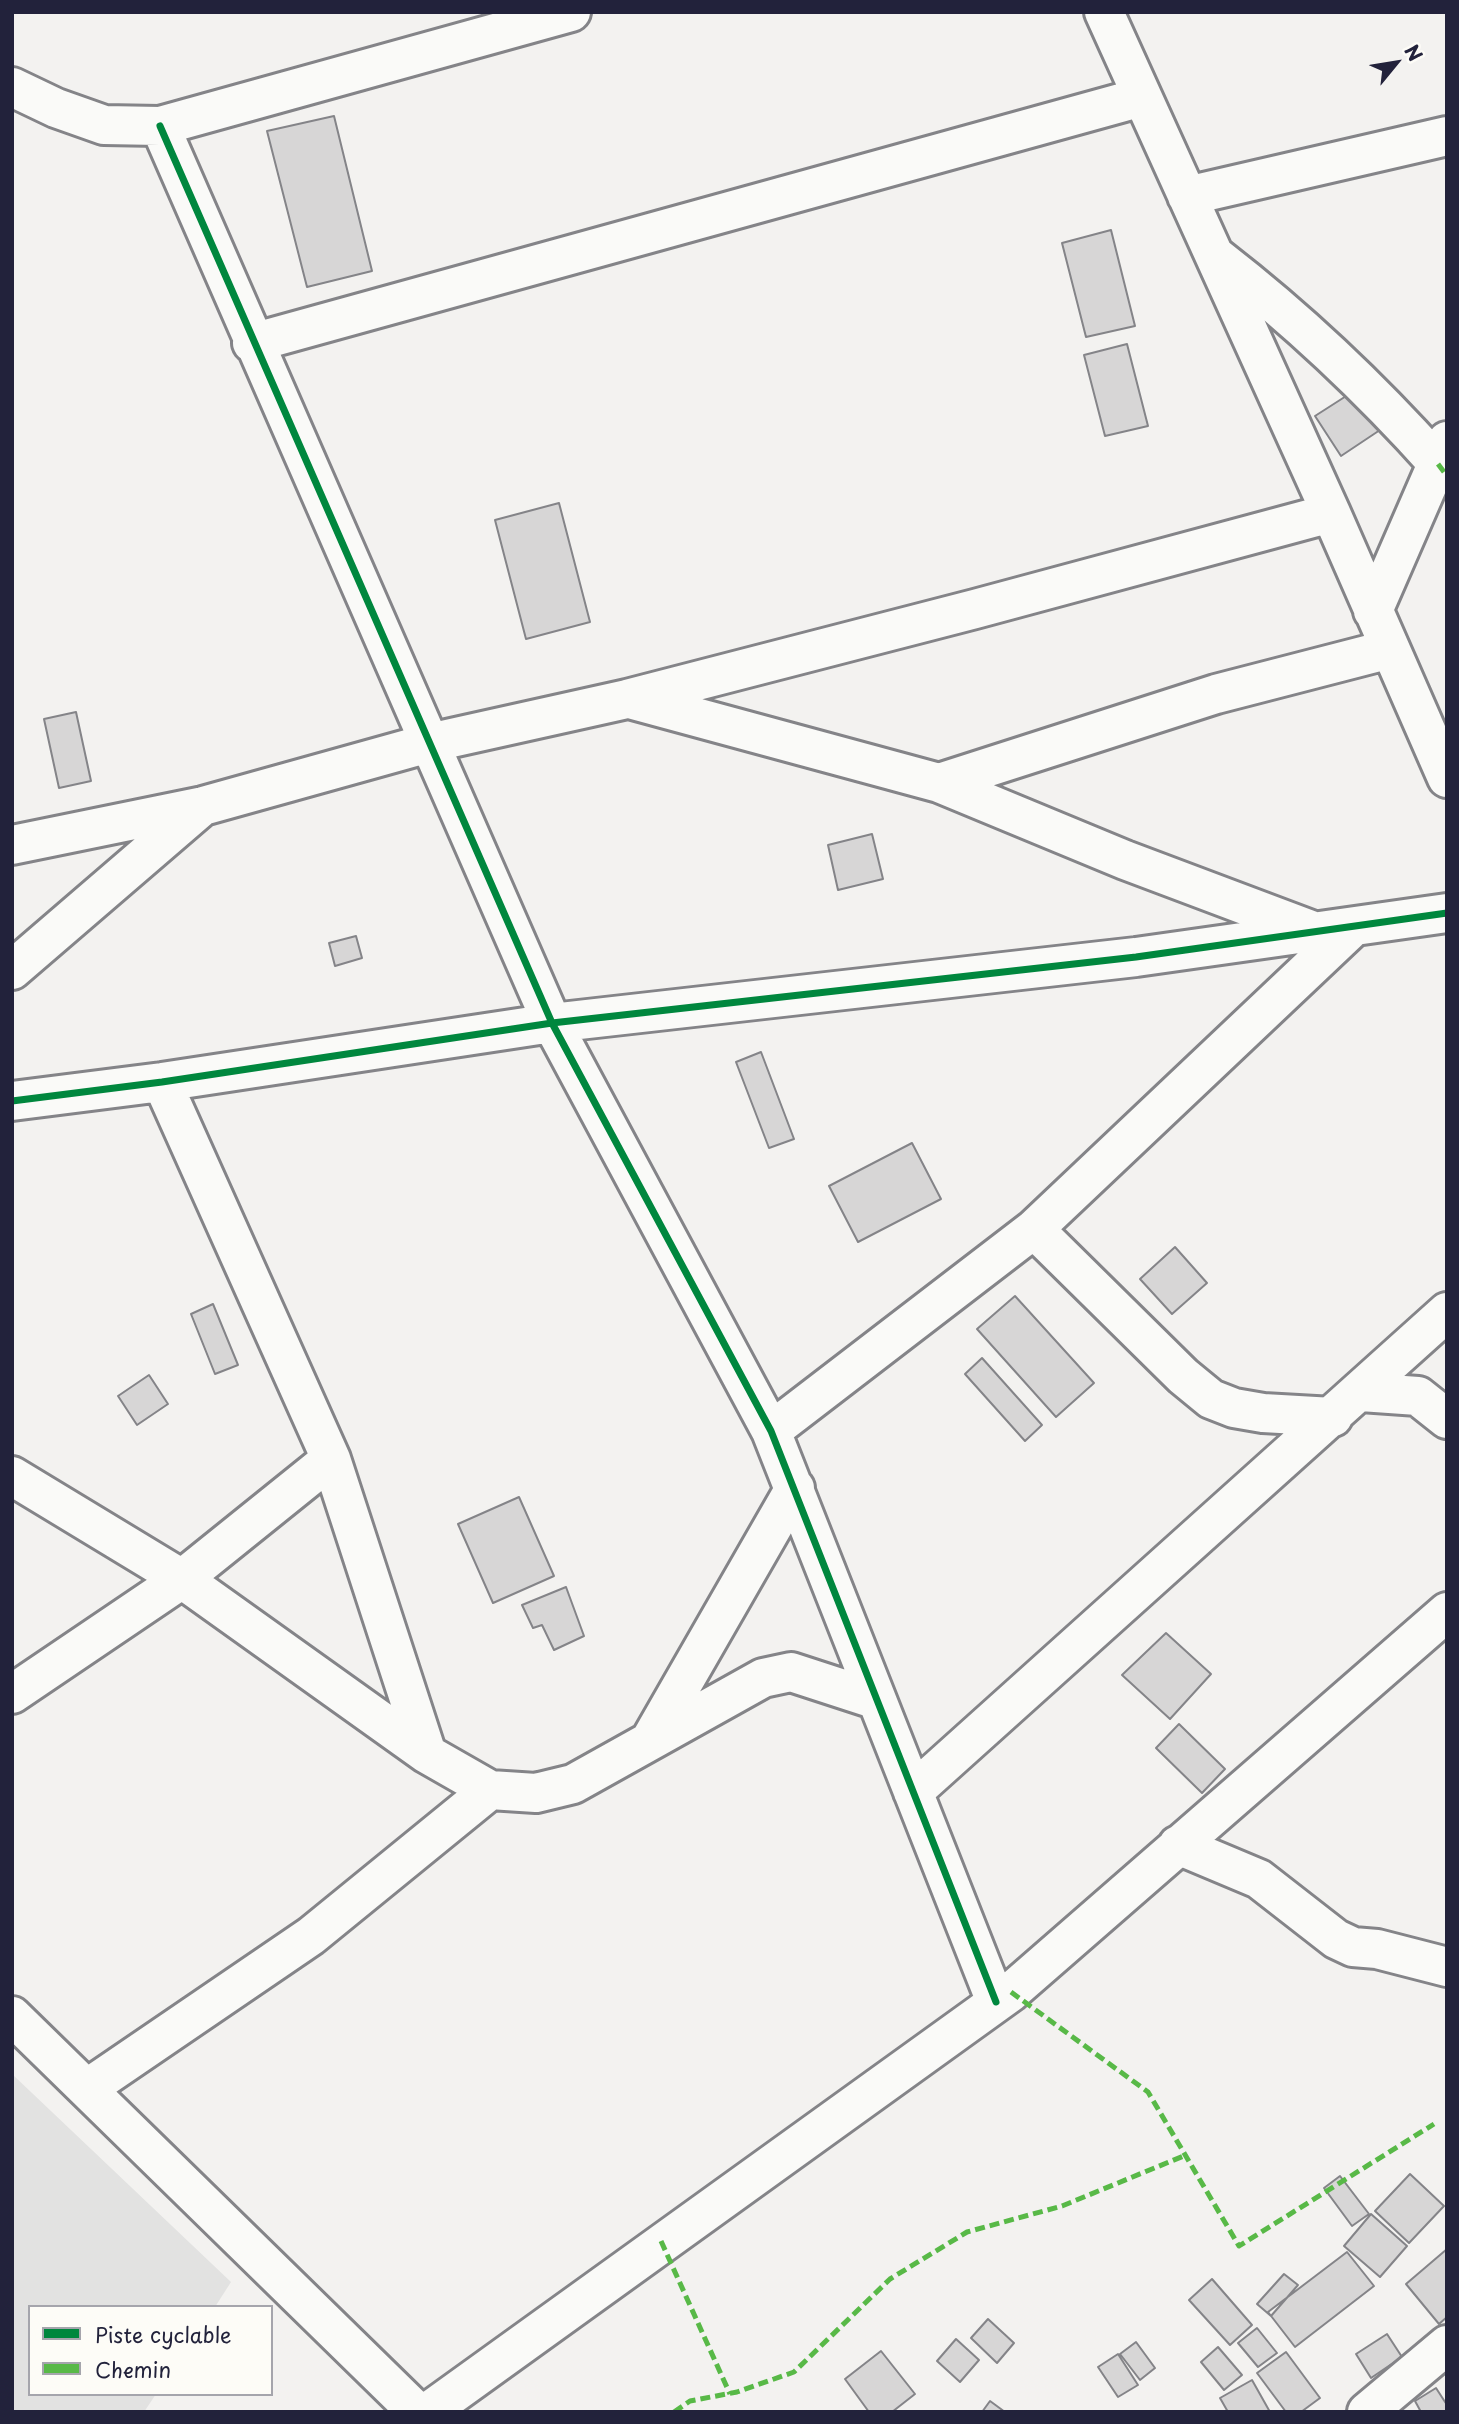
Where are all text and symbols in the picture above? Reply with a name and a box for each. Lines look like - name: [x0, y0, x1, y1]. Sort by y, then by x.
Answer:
- north arrow: [1361, 28, 1431, 98]
- text: N: [1398, 39, 1430, 66]
- legend: [28, 2305, 273, 2396]
- text: Piste cyclable: [95, 2318, 231, 2350]
- text: Chemin: [95, 2353, 171, 2385]

